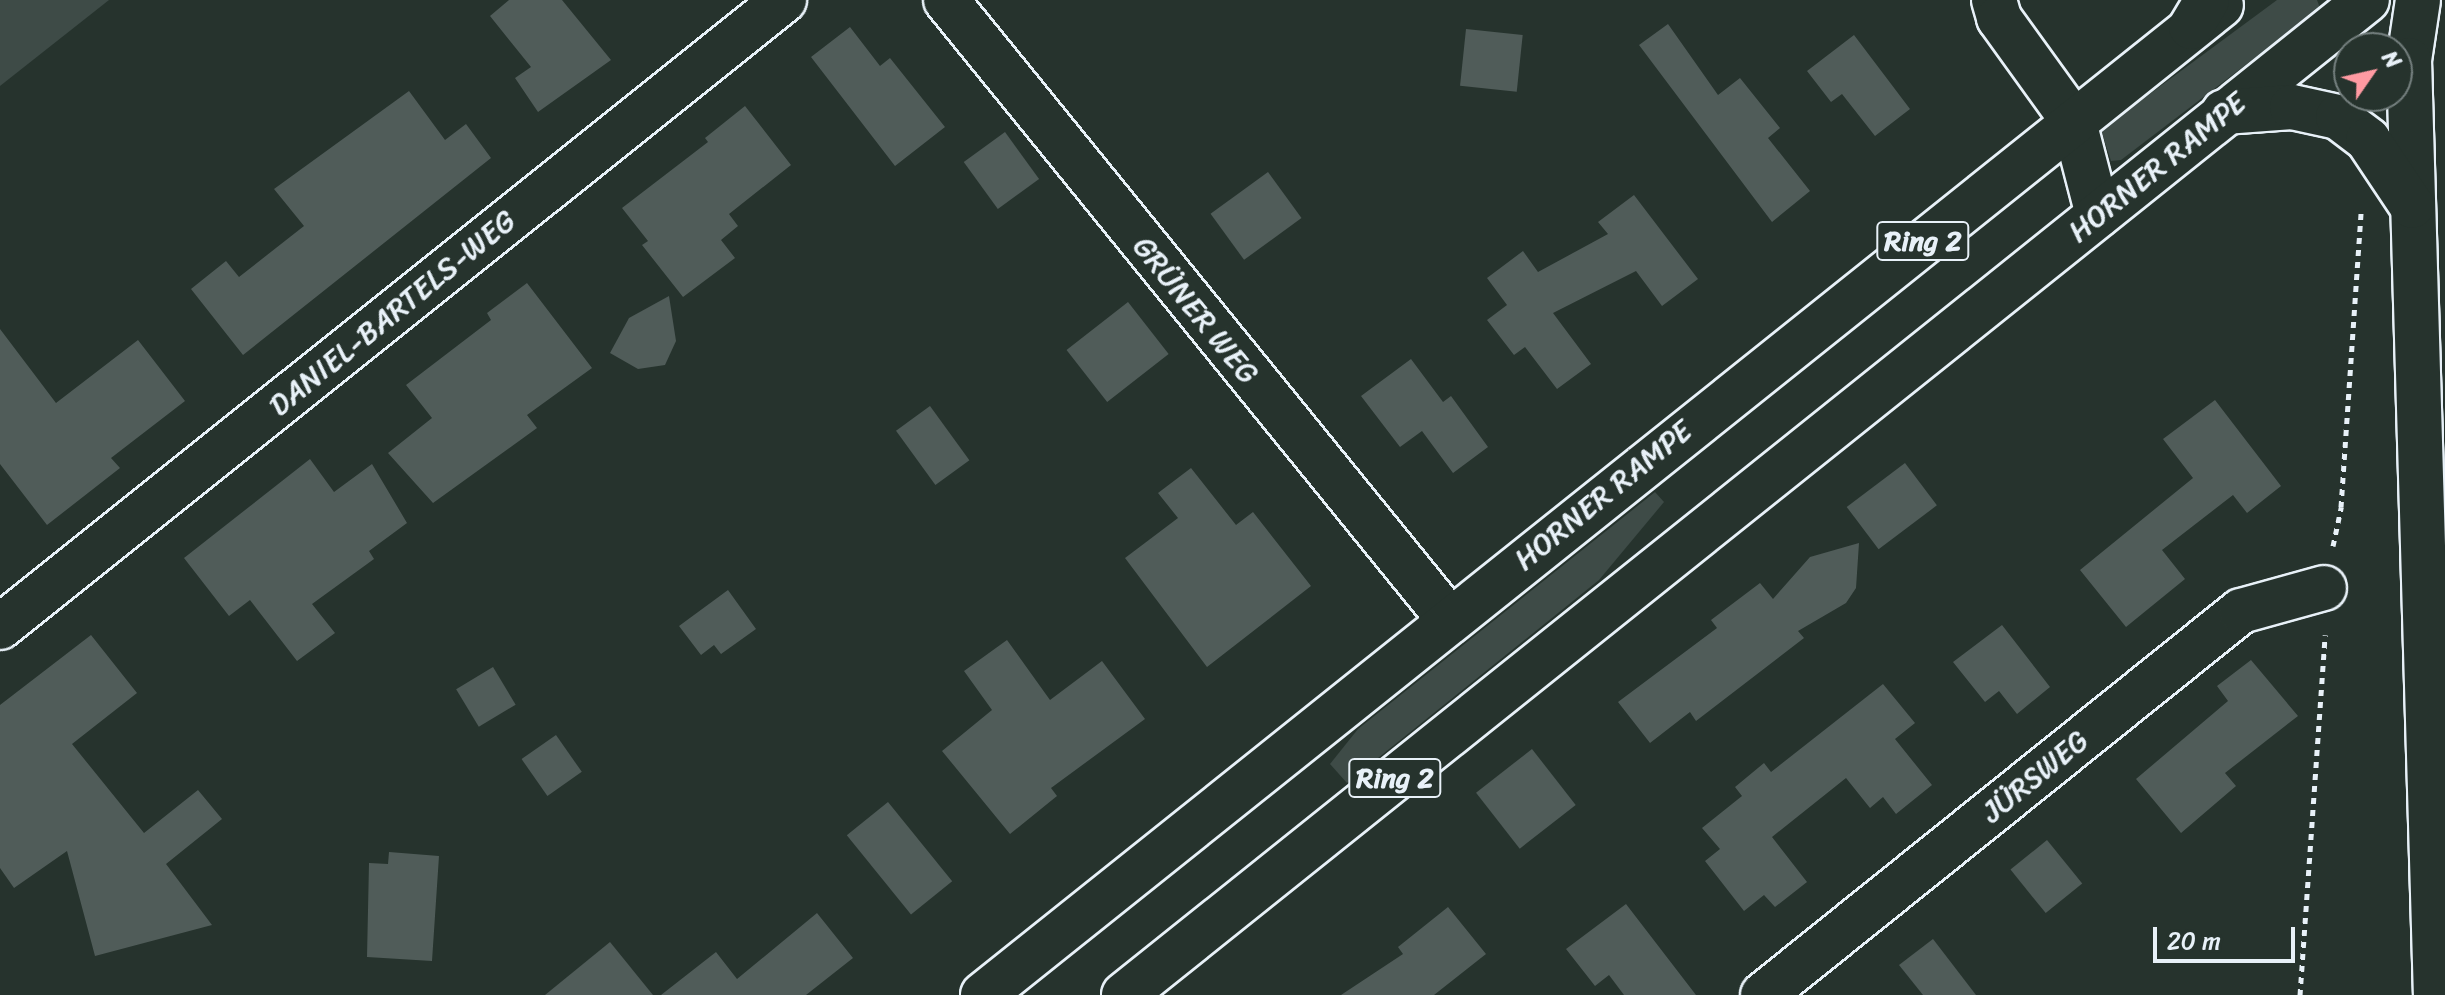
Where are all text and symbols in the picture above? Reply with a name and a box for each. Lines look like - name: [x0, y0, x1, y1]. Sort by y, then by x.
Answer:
- north arrow: [2333, 32, 2413, 112]
- text: N: [2371, 42, 2412, 77]
- street label: HORNER RAMPE: [2060, 84, 2254, 250]
- street label: DANIEL-BARTELS-WEG: [262, 203, 522, 423]
- road number: Ring 2: [1875, 217, 1971, 265]
- street label: GRÜNER WEG: [1126, 229, 1266, 391]
- street label: HORNER RAMPE: [1506, 412, 1700, 578]
- street label: JÜRSWEG: [1974, 722, 2096, 830]
- road number: Ring 2: [1347, 754, 1443, 802]
- scale bar: [2157, 911, 2299, 961]
- text: 20 m: [2167, 920, 2221, 962]

